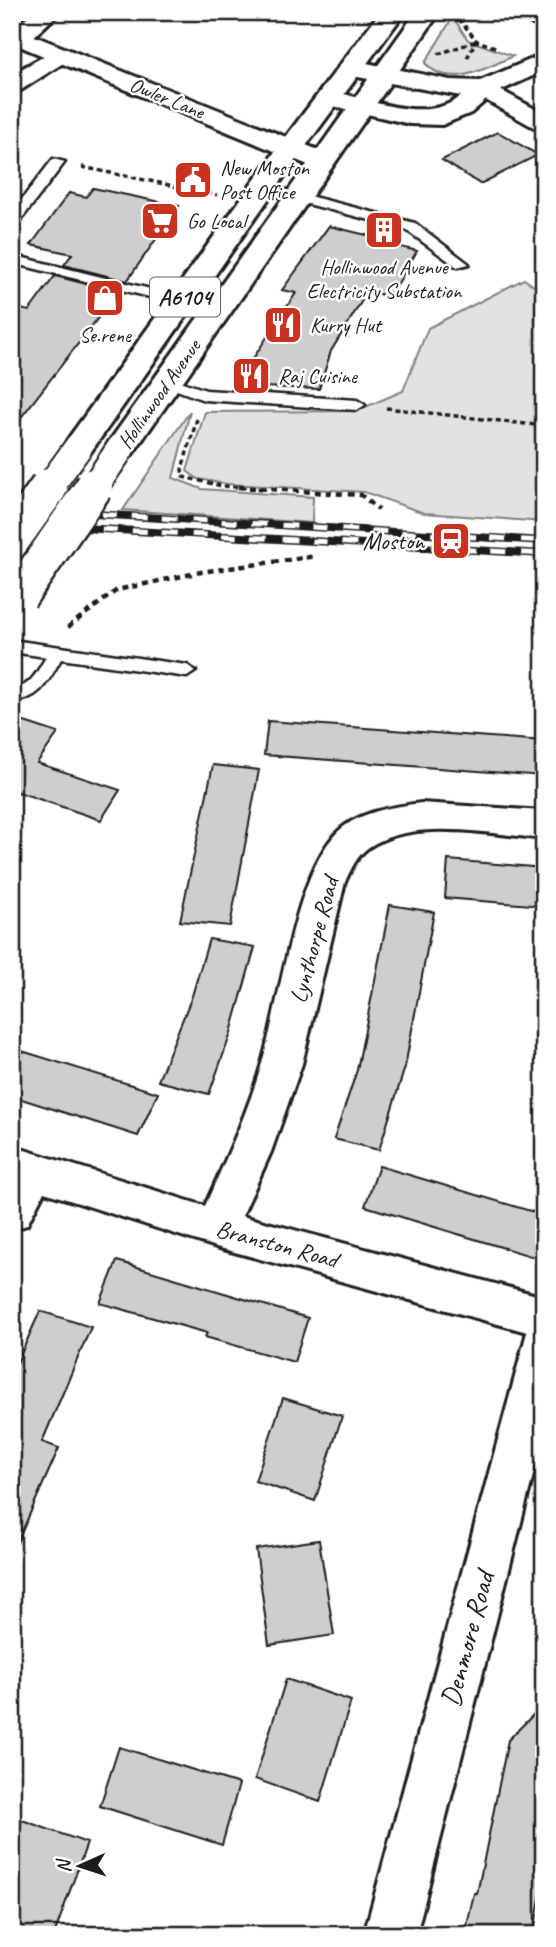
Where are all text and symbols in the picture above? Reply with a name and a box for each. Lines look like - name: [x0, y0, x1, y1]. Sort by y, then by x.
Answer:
- street label: Owler Lane: [126, 71, 209, 125]
- place label: New Moston Post Office: [220, 155, 310, 205]
- public building icon: New Moston Post Office: [172, 159, 214, 201]
- supermarket icon: Go Local: [139, 200, 181, 242]
- place label: Go Local: [187, 208, 249, 234]
- building icon: Hollinwood Avenue Electricity Substation: [363, 209, 405, 251]
- place label: Hollinwood Avenue Electricity Substation: [307, 254, 463, 304]
- shop icon: Se.rene: [84, 277, 126, 319]
- road number: A6104: [150, 278, 220, 316]
- restaurant icon: Kurry Hut: [262, 304, 304, 346]
- place label: Kurry Hut: [310, 312, 383, 338]
- place label: Se.rene: [79, 322, 132, 348]
- street label: Hollinwood Avenue: [112, 333, 207, 454]
- restaurant icon: Raj Cuisine: [230, 355, 272, 397]
- place label: Raj Cuisine: [278, 363, 358, 389]
- station icon: Moston: [430, 520, 472, 562]
- place label: Moston: [363, 526, 425, 556]
- street label: Lynthorpe Road: [283, 871, 346, 1006]
- street label: Branston Road: [213, 1213, 344, 1276]
- street label: Denmore Road: [432, 1564, 503, 1710]
- north arrow: [46, 1832, 116, 1902]
- text: N: [52, 1857, 76, 1873]

